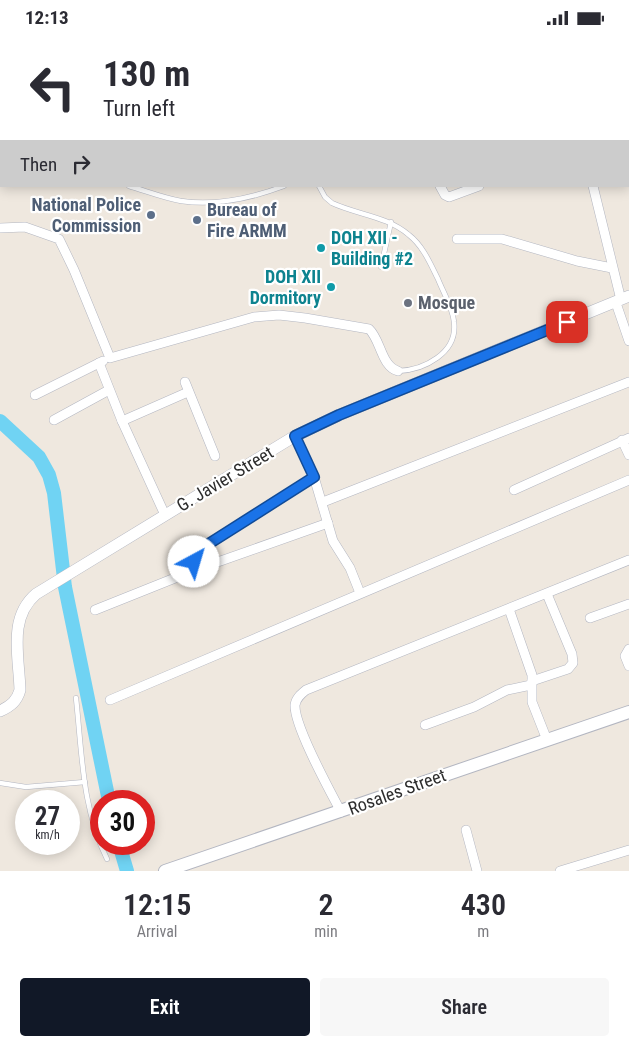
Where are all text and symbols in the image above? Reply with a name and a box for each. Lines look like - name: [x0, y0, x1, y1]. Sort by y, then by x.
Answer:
- text: 12:13: [25, 6, 69, 29]
- text: 130 m: [103, 54, 190, 95]
- icon: left: [20, 55, 85, 120]
- text: Turn left: [103, 96, 175, 121]
- icon: right: [67, 150, 95, 178]
- text: Then: [20, 153, 57, 176]
- place label: National Police Commission: [31, 194, 141, 236]
- place label: Bureau of Fire ARMM: [207, 199, 287, 241]
- marker: National Police Commission: [145, 209, 157, 221]
- marker: Bureau of Fire ARMM: [191, 214, 203, 226]
- place label: DOH XII - Building #2: [331, 227, 413, 269]
- marker: DOH XII - Building #2: [315, 242, 327, 254]
- place label: DOH XII Dormitory: [250, 266, 321, 308]
- marker: DOH XII Dormitory: [325, 281, 337, 293]
- place label: Mosque: [418, 292, 476, 313]
- marker: Mosque: [402, 297, 414, 309]
- pin: [546, 301, 588, 343]
- icon: arrive: [553, 308, 581, 336]
- street label: G. Javier Street: [173, 442, 277, 516]
- position arrow: [167, 535, 219, 587]
- street label: Rosales Street: [345, 764, 449, 819]
- speed limit sign: 30: [90, 790, 155, 855]
- text: 27: [35, 802, 60, 831]
- text: km/h: [35, 828, 60, 842]
- text: 12:15: [123, 887, 191, 922]
- text: 2: [318, 887, 334, 922]
- text: 430: [461, 887, 506, 922]
- text: Arrival: [137, 922, 177, 941]
- text: min: [314, 922, 338, 941]
- text: m: [477, 922, 489, 941]
- button: Exit: [20, 978, 310, 1036]
- button: Share: [320, 978, 609, 1036]

